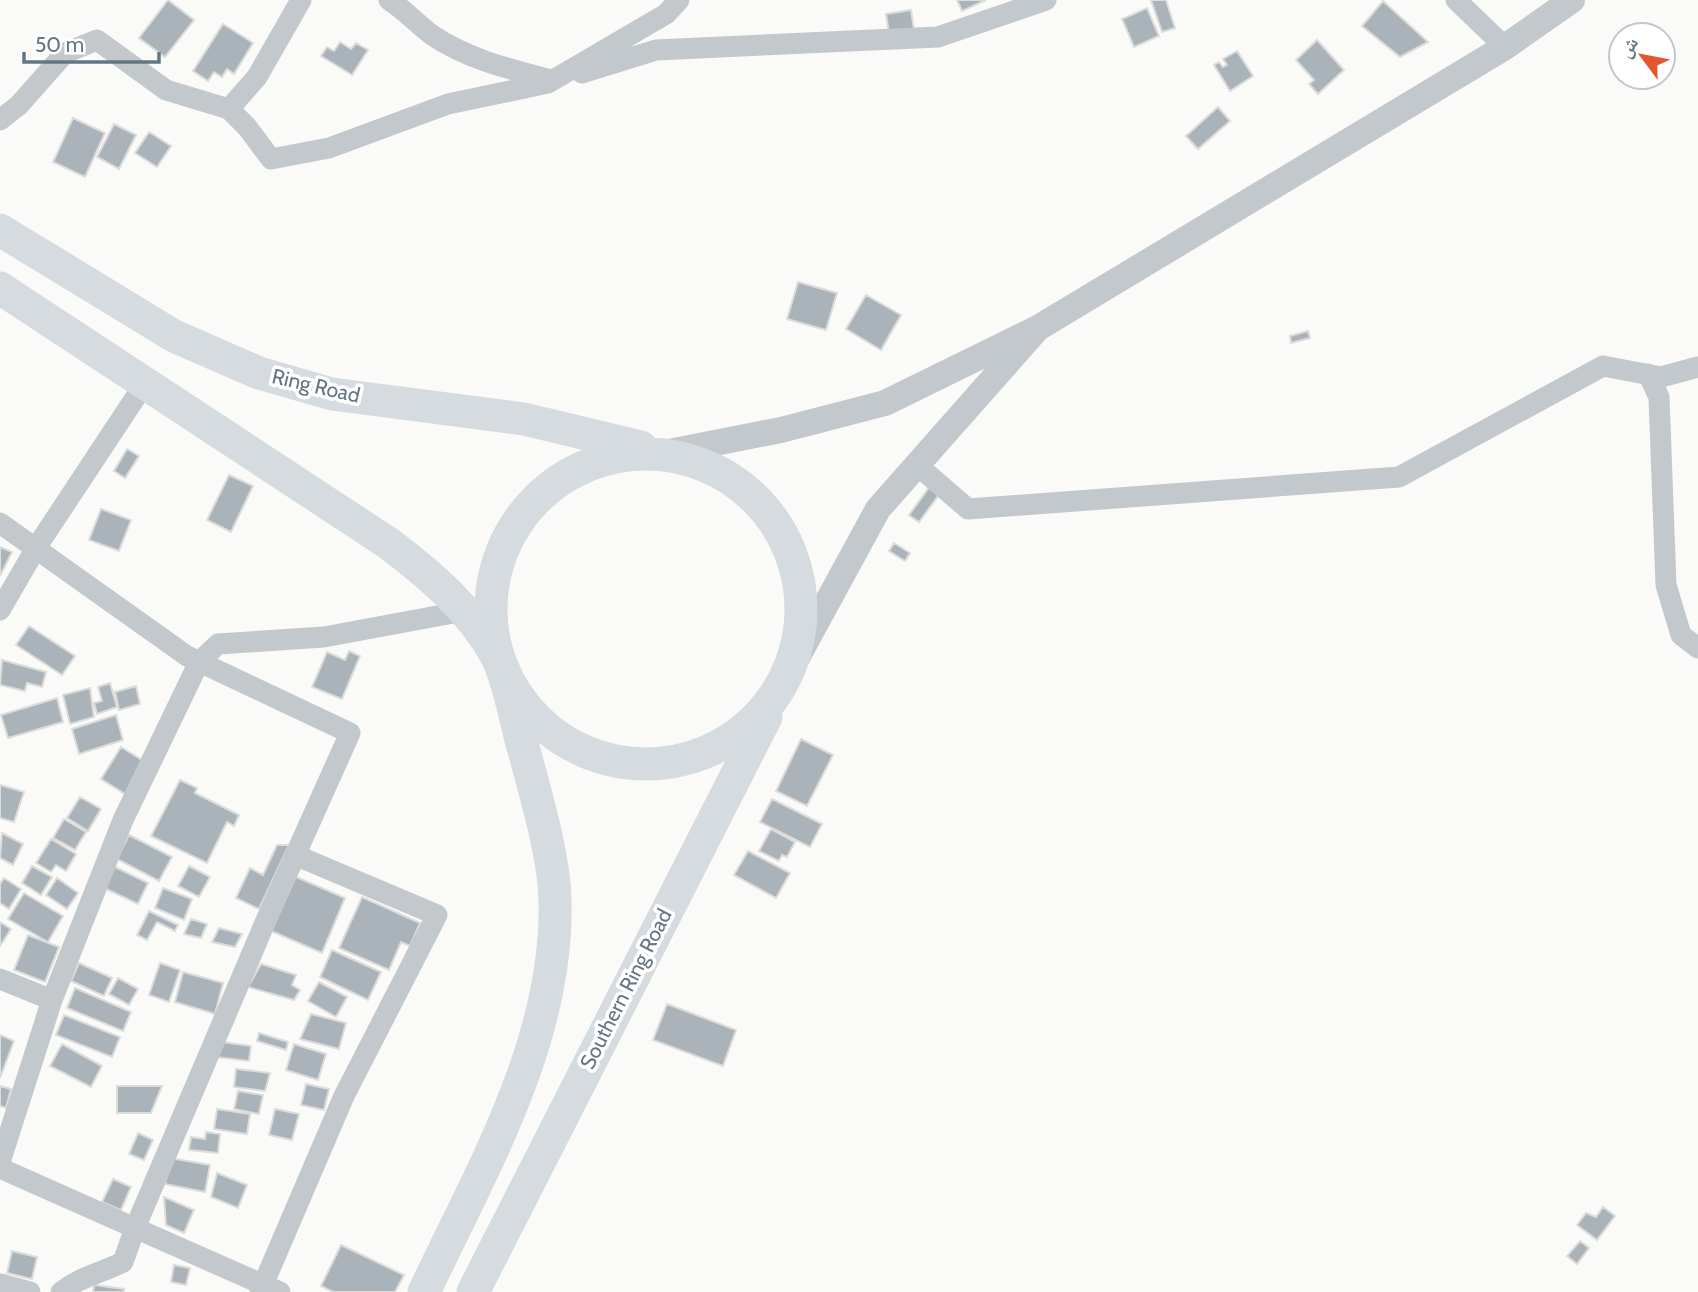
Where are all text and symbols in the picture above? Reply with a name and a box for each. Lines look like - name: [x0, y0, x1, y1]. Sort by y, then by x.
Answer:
- scale bar: [24, 21, 159, 65]
- north arrow: [1607, 21, 1677, 91]
- text: 50 m: [35, 32, 84, 57]
- text: ش: [1613, 33, 1643, 62]
- street label: Ring Road: [270, 363, 363, 408]
- street label: Southern Ring Road: [574, 904, 677, 1073]

